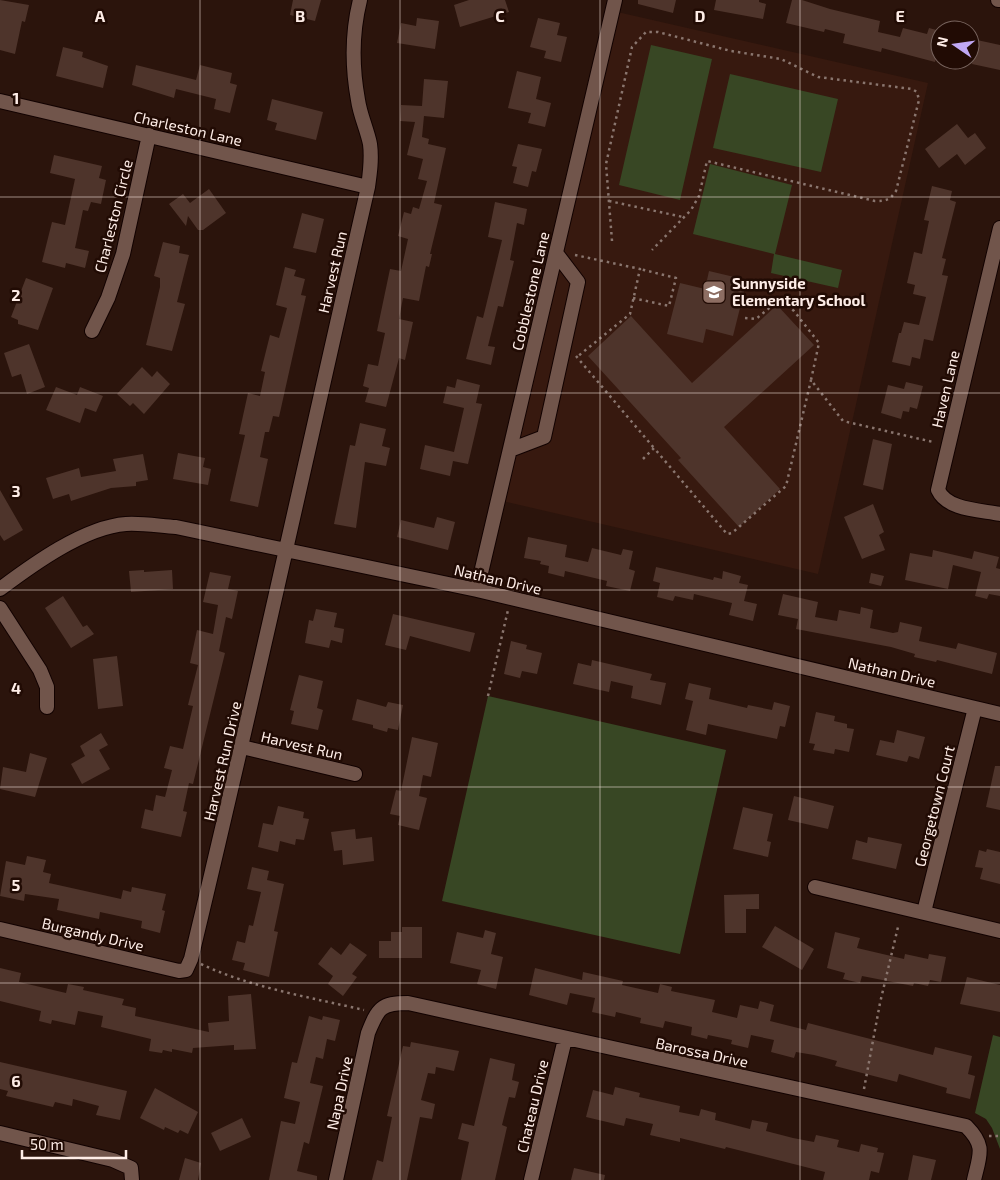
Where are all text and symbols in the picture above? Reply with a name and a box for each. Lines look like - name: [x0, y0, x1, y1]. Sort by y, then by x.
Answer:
- text: A: [95, 6, 106, 25]
- text: B: [295, 6, 305, 25]
- text: C: [495, 6, 505, 25]
- text: D: [695, 6, 706, 25]
- text: E: [895, 6, 905, 25]
- north arrow: [930, 20, 980, 70]
- text: N: [932, 35, 951, 49]
- text: 1: [13, 88, 19, 107]
- street label: Charleston Lane: [132, 107, 244, 149]
- street label: Charleston Circle: [90, 158, 136, 274]
- street label: Harvest Run: [314, 229, 350, 315]
- street label: Cobblestone Lane: [508, 230, 552, 352]
- place label: Sunnyside Elementary School: [732, 274, 865, 310]
- school or university icon: Sunnyside Elementary School: [701, 279, 727, 305]
- text: 2: [11, 285, 21, 304]
- street label: Haven Lane: [927, 349, 963, 429]
- text: 3: [11, 481, 21, 500]
- street label: Nathan Drive: [453, 560, 543, 598]
- street label: Nathan Drive: [847, 653, 937, 691]
- text: 4: [11, 678, 21, 697]
- street label: Harvest Run Drive: [199, 699, 245, 823]
- street label: Harvest Run: [259, 727, 345, 763]
- street label: Georgetown Court: [910, 743, 958, 868]
- text: 5: [12, 875, 21, 894]
- street label: Burgandy Drive: [40, 914, 146, 954]
- street label: Barossa Drive: [654, 1033, 750, 1071]
- street label: Napa Drive: [322, 1055, 356, 1131]
- street label: Chateau Drive: [513, 1058, 551, 1154]
- text: 6: [11, 1071, 21, 1090]
- scale bar: [22, 1128, 126, 1160]
- text: 50 m: [30, 1135, 64, 1153]

